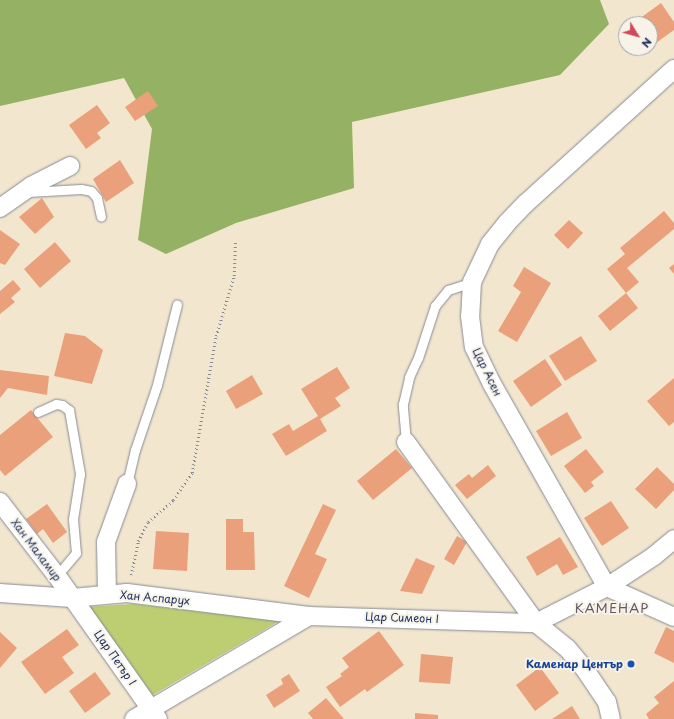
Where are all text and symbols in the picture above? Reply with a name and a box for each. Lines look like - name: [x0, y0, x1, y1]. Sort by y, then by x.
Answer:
- north arrow: [618, 16, 658, 56]
- text: N: [638, 34, 657, 52]
- street label: Цар Асен: [469, 345, 505, 399]
- street label: Хан Маламир: [8, 516, 64, 584]
- street label: Хан Аспарух: [119, 588, 191, 608]
- district label: КАМЕНАР: [575, 600, 649, 616]
- street label: Цар Симеон I: [364, 610, 440, 626]
- street label: Цар Петър I: [91, 627, 139, 689]
- place label: Каменар Център: [526, 657, 623, 671]
- marker: Каменар Център: [626, 659, 636, 669]

